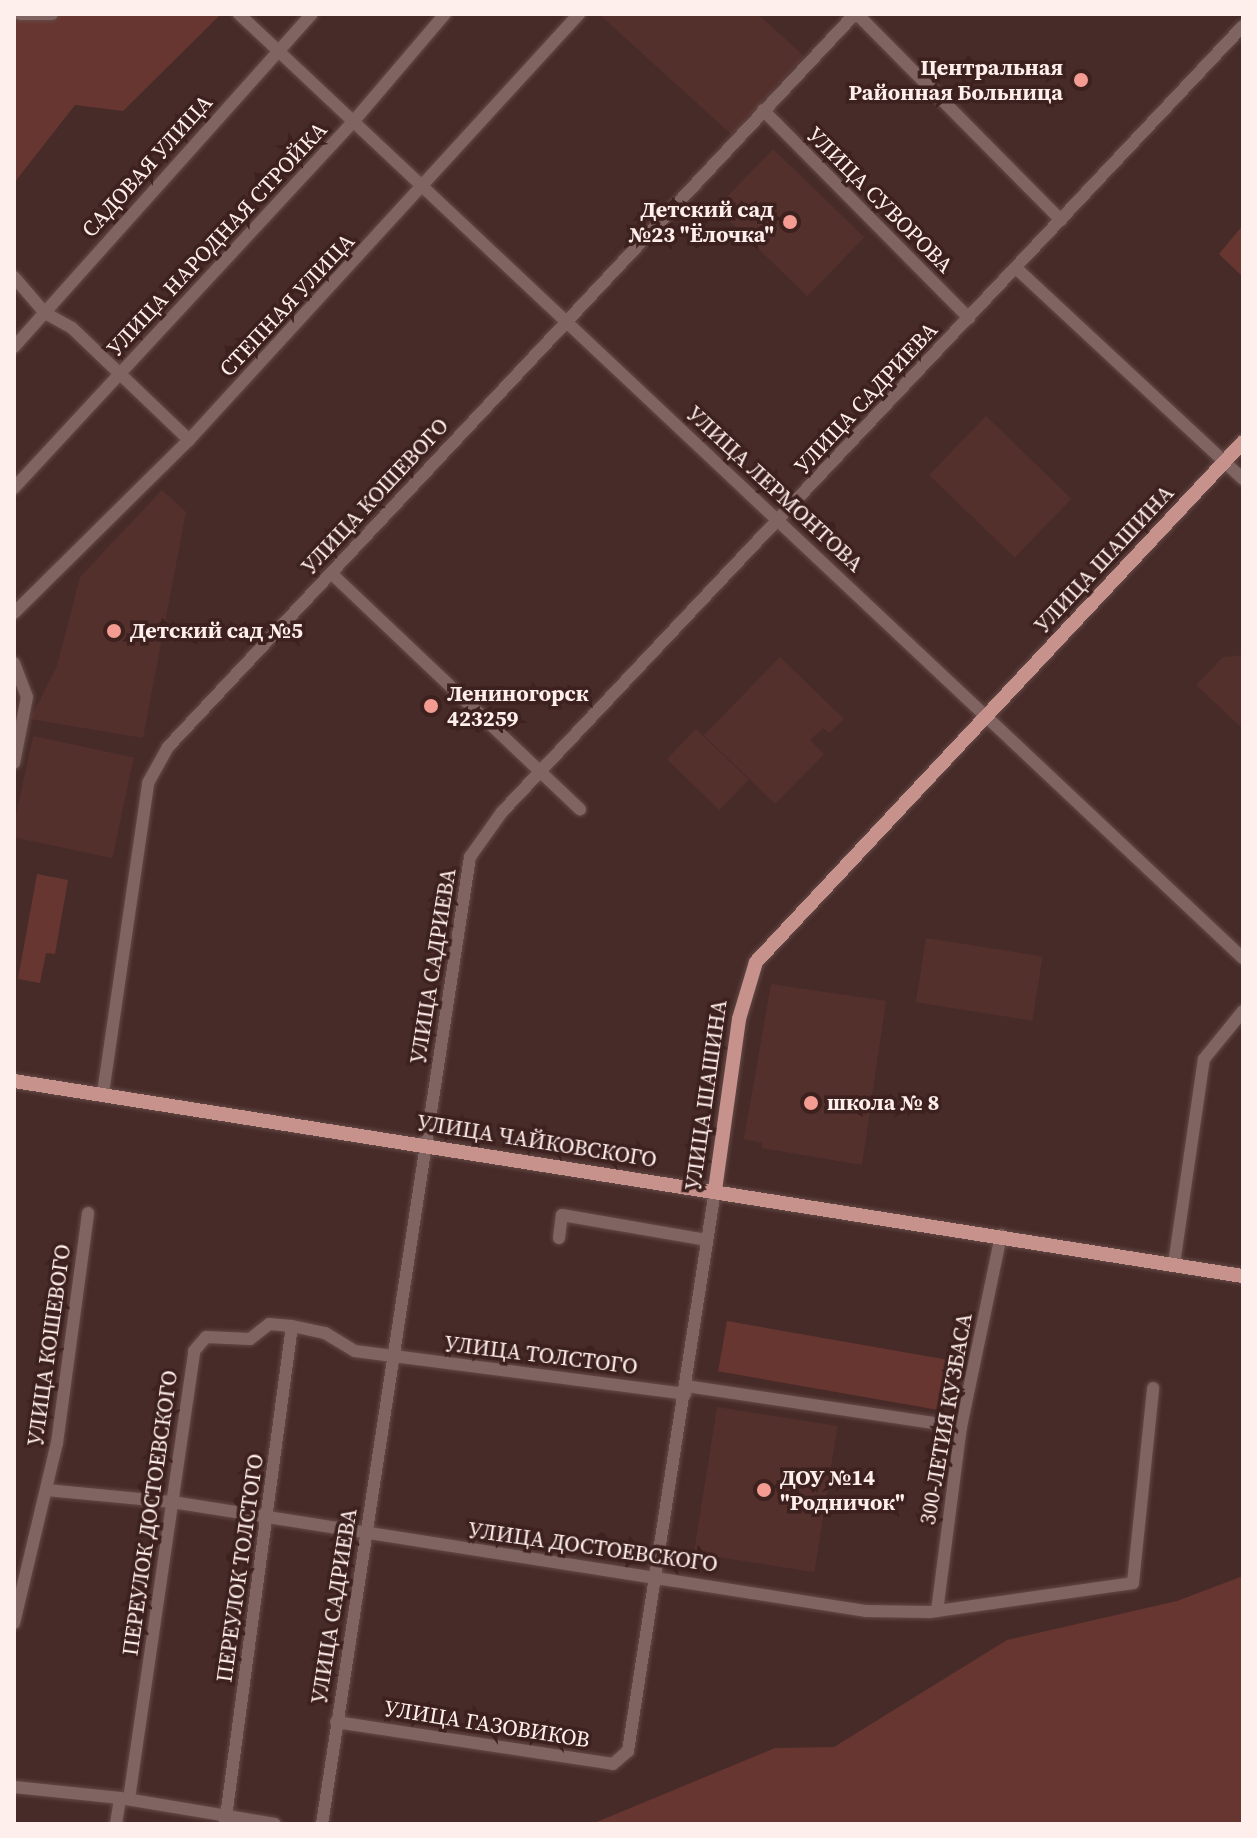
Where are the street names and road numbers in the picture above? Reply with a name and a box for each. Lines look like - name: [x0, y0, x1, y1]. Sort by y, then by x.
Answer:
- street label: САДОВАЯ УЛИЦА: [76, 89, 218, 243]
- street label: УЛИЦА НАРОДНАЯ СТРОЙКА: [102, 117, 332, 361]
- street label: УЛИЦА СУВОРОВА: [802, 122, 958, 278]
- street label: СТЕПНАЯ УЛИЦА: [214, 228, 360, 382]
- street label: УЛИЦА САДРИЕВА: [789, 317, 943, 479]
- street label: УЛИЦА ЛЕРМОНТОВА: [681, 400, 869, 578]
- street label: УЛИЦА КОШЕВОГО: [296, 413, 454, 579]
- street label: УЛИЦА ШАШИНА: [1029, 480, 1179, 638]
- street label: УЛИЦА САДРИЕВА: [405, 866, 461, 1066]
- street label: УЛИЦА ШАШИНА: [680, 998, 732, 1192]
- street label: УЛИЦА ЧАЙКОВСКОГО: [415, 1109, 659, 1173]
- street label: УЛИЦА КОШЕВОГО: [22, 1242, 76, 1448]
- street label: 300-ЛЕТИЯ КУЗБАСА: [914, 1311, 978, 1527]
- street label: УЛИЦА ТОЛСТОГО: [443, 1330, 639, 1380]
- street label: ПЕРЕУЛОК ДОСТОЕВСКОГО: [117, 1369, 183, 1657]
- street label: ПЕРЕУЛОК ТОЛСТОГО: [211, 1452, 269, 1684]
- street label: УЛИЦА САДРИЕВА: [306, 1506, 362, 1706]
- street label: УЛИЦА ДОСТОЕВСКОГО: [466, 1516, 720, 1578]
- street label: УЛИЦА ГАЗОВИКОВ: [382, 1695, 592, 1753]

